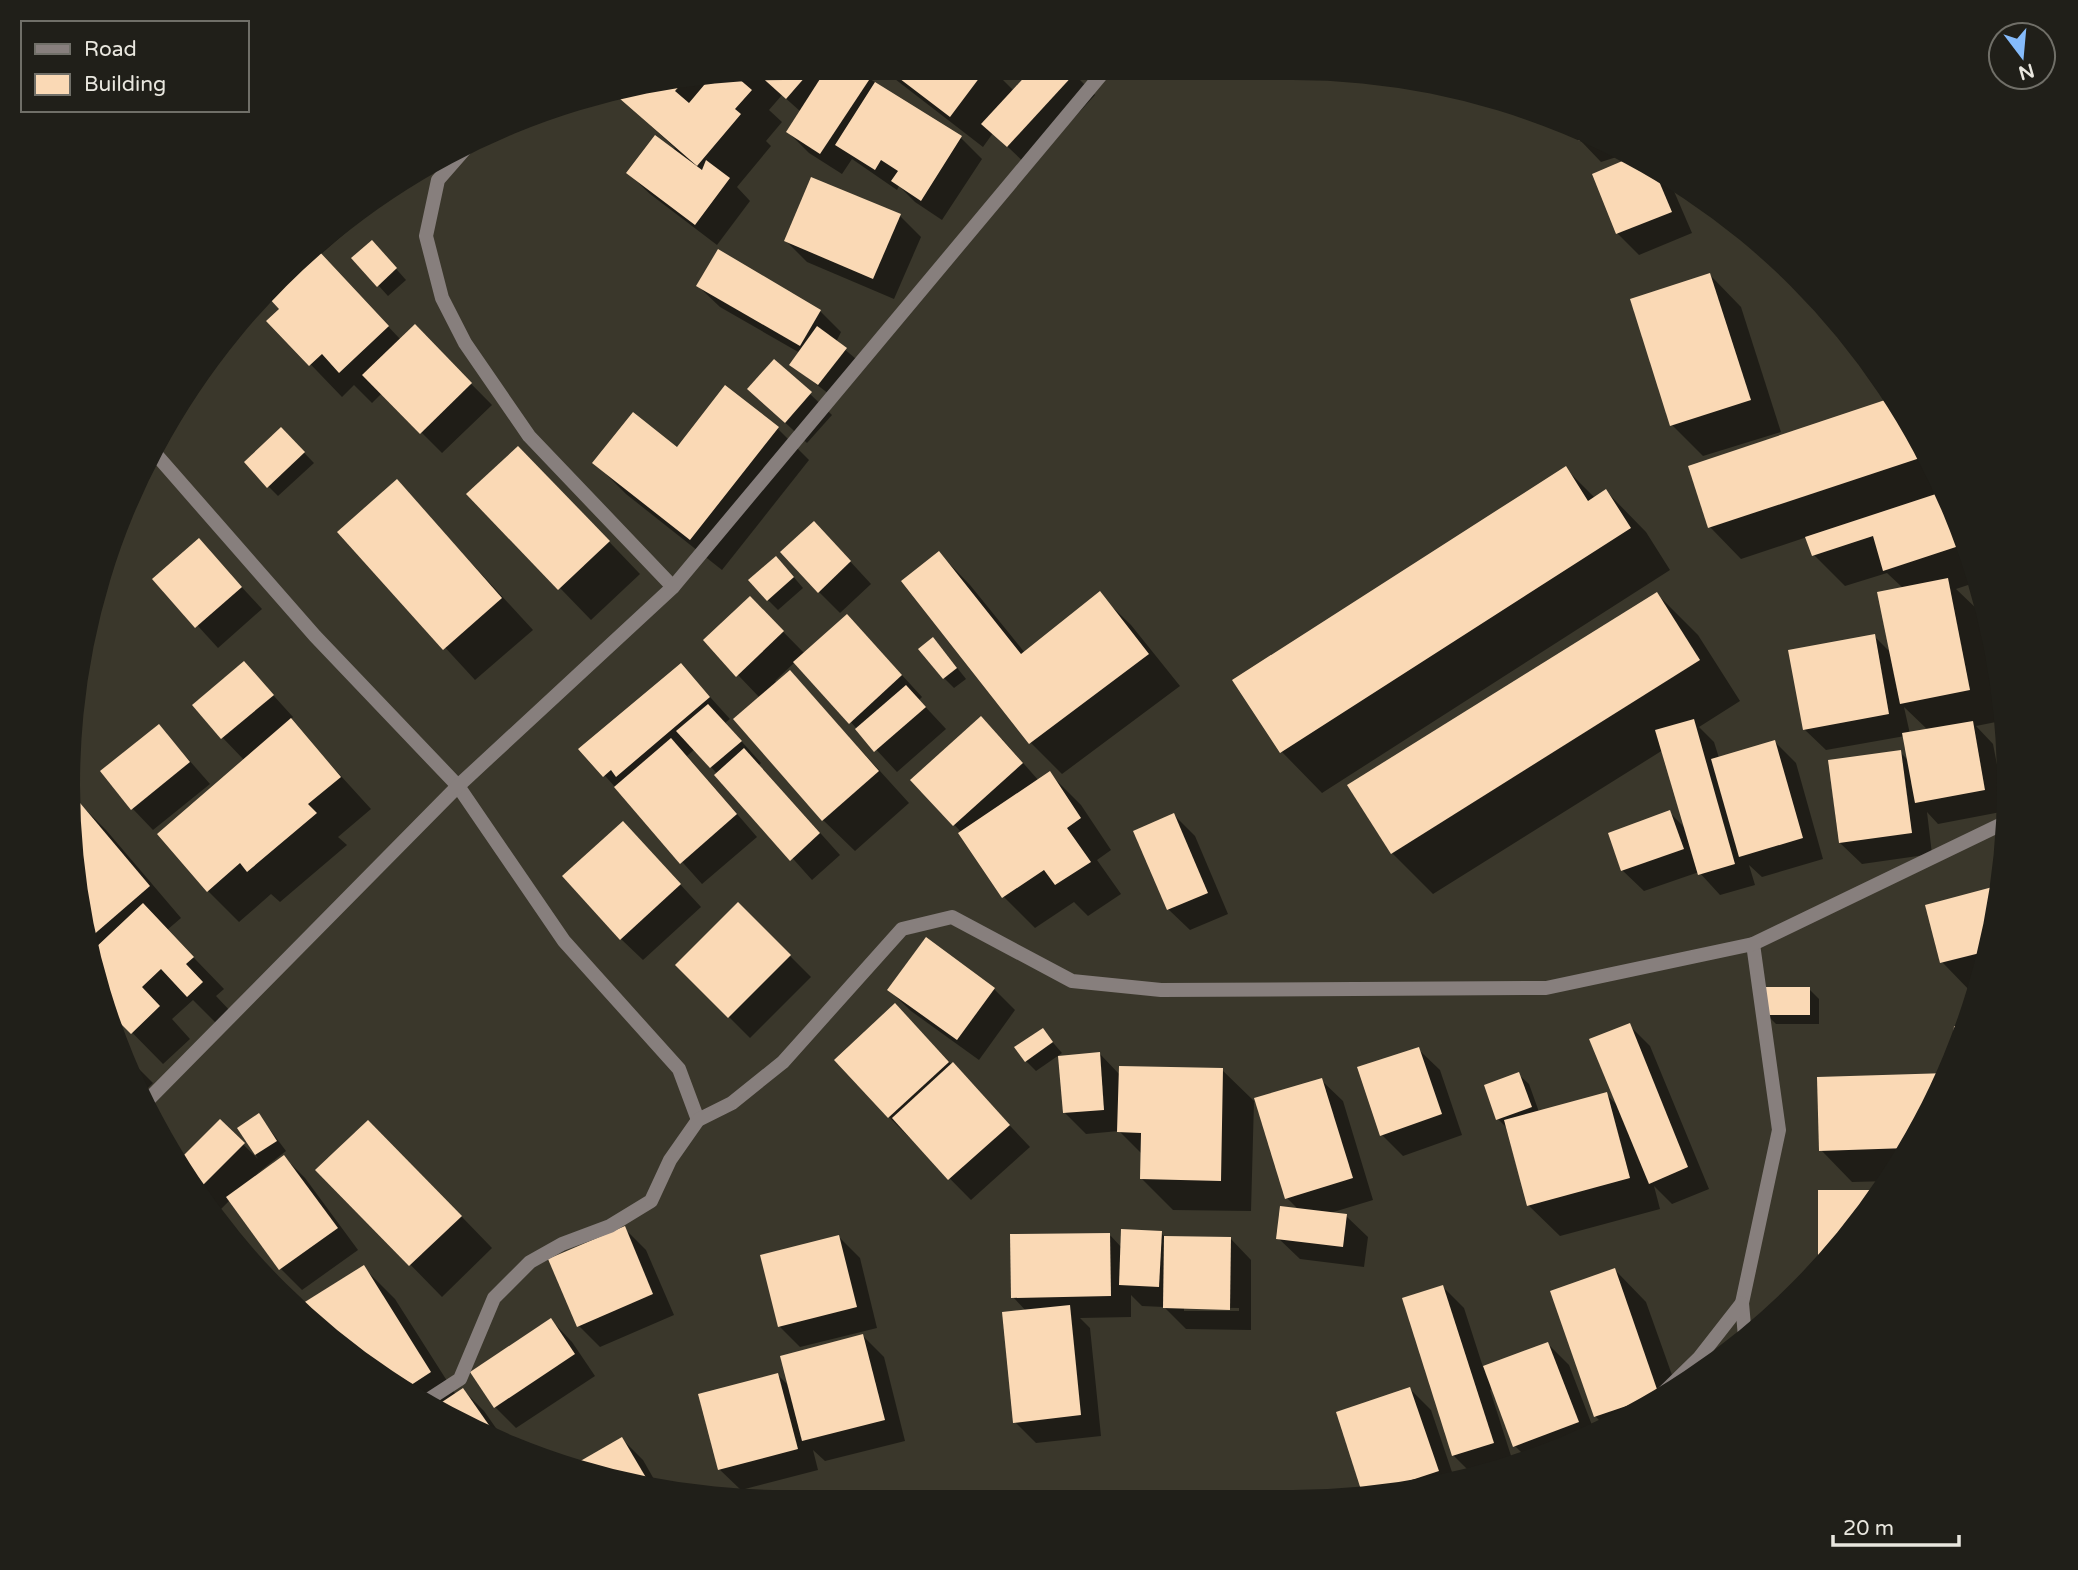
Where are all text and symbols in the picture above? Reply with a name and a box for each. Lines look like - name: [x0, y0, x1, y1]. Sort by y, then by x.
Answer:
- legend: [21, 21, 248, 112]
- north arrow: [1987, 21, 2057, 91]
- text: Road: [84, 37, 137, 62]
- text: N: [2016, 59, 2037, 84]
- text: Building: [84, 72, 166, 97]
- scale bar: [1833, 1504, 1959, 1548]
- text: 20 m: [1843, 1516, 1894, 1541]

